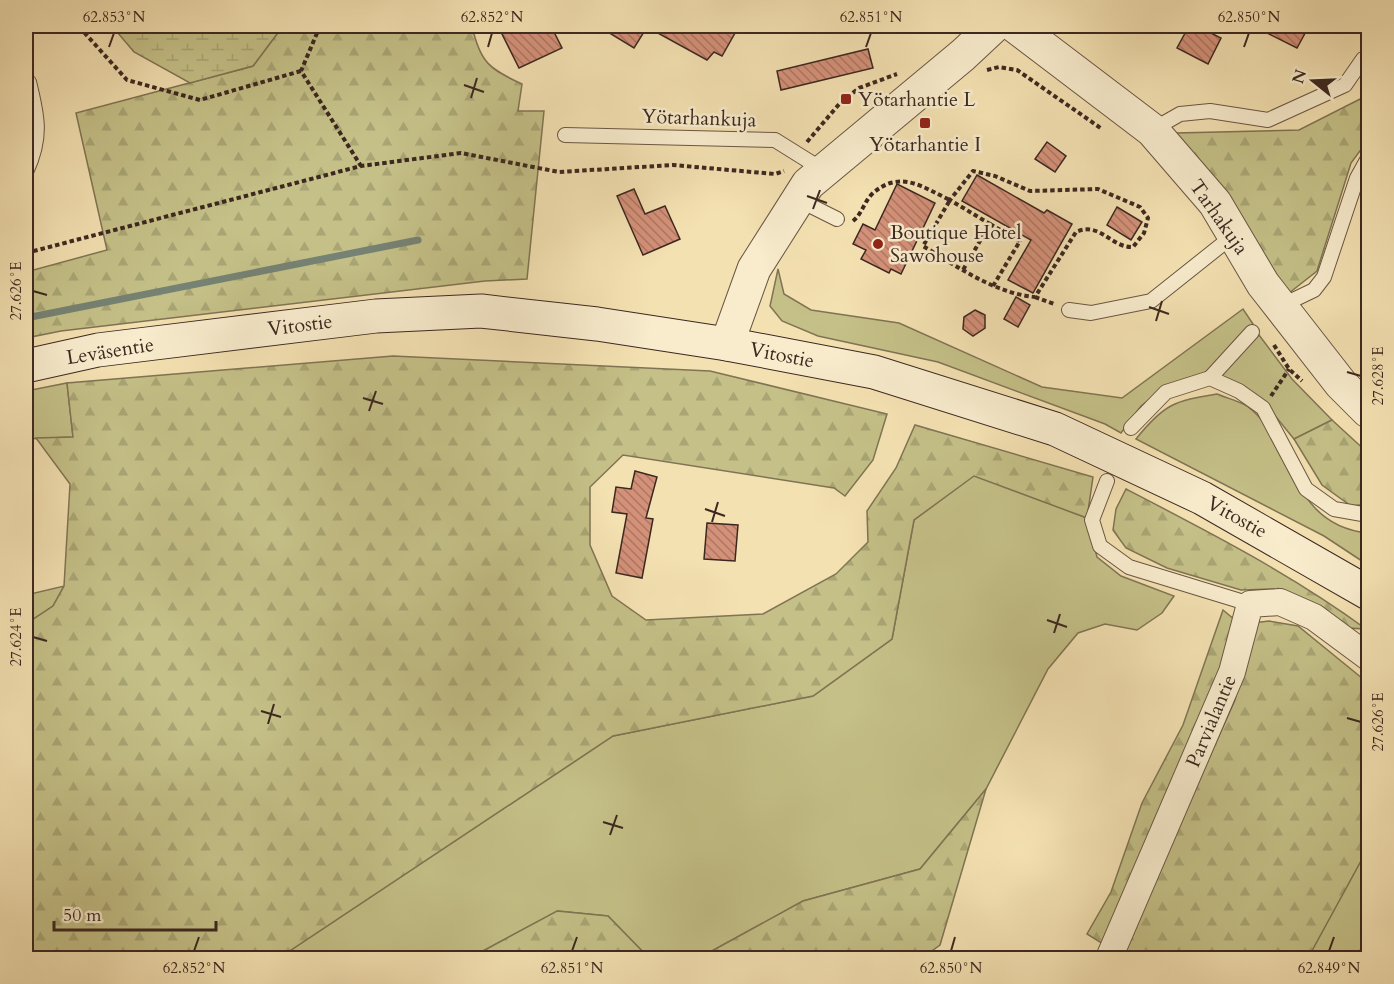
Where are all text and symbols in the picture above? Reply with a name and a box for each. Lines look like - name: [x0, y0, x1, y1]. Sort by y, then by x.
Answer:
- text: 62.853°N: [83, 7, 146, 27]
- text: 62.852°N: [461, 7, 524, 27]
- text: 62.851°N: [840, 7, 903, 27]
- text: 62.850°N: [1218, 7, 1281, 27]
- north arrow: [1283, 51, 1343, 111]
- text: N: [1287, 67, 1312, 87]
- place label: Yötarhantie L: [858, 86, 976, 113]
- marker: Yötarhantie L: [839, 92, 853, 106]
- street label: Yötarhankuja: [641, 103, 757, 134]
- marker: Yötarhantie I: [918, 116, 932, 130]
- place label: Yötarhantie I: [869, 131, 981, 158]
- street label: Tarhakuja: [1183, 174, 1255, 260]
- place label: Boutique Hotel Sawohouse: [890, 219, 1021, 269]
- marker: Boutique Hotel Sawohouse: [871, 237, 885, 251]
- text: 27.626°E: [6, 261, 26, 321]
- street label: Vitostie: [266, 308, 334, 342]
- street label: Leväsentie: [64, 331, 156, 371]
- street label: Vitostie: [747, 336, 817, 374]
- text: 27.628°E: [1368, 346, 1388, 406]
- street label: Vitostie: [1202, 489, 1272, 545]
- text: 27.624°E: [6, 607, 26, 667]
- street label: Parvialantie: [1179, 670, 1243, 772]
- text: 27.626°E: [1368, 692, 1388, 752]
- scale bar: [54, 894, 216, 932]
- text: 50 m: [63, 903, 102, 928]
- text: 62.852°N: [163, 958, 226, 978]
- text: 62.851°N: [541, 958, 604, 978]
- text: 62.850°N: [920, 958, 983, 978]
- text: 62.849°N: [1298, 958, 1361, 978]

